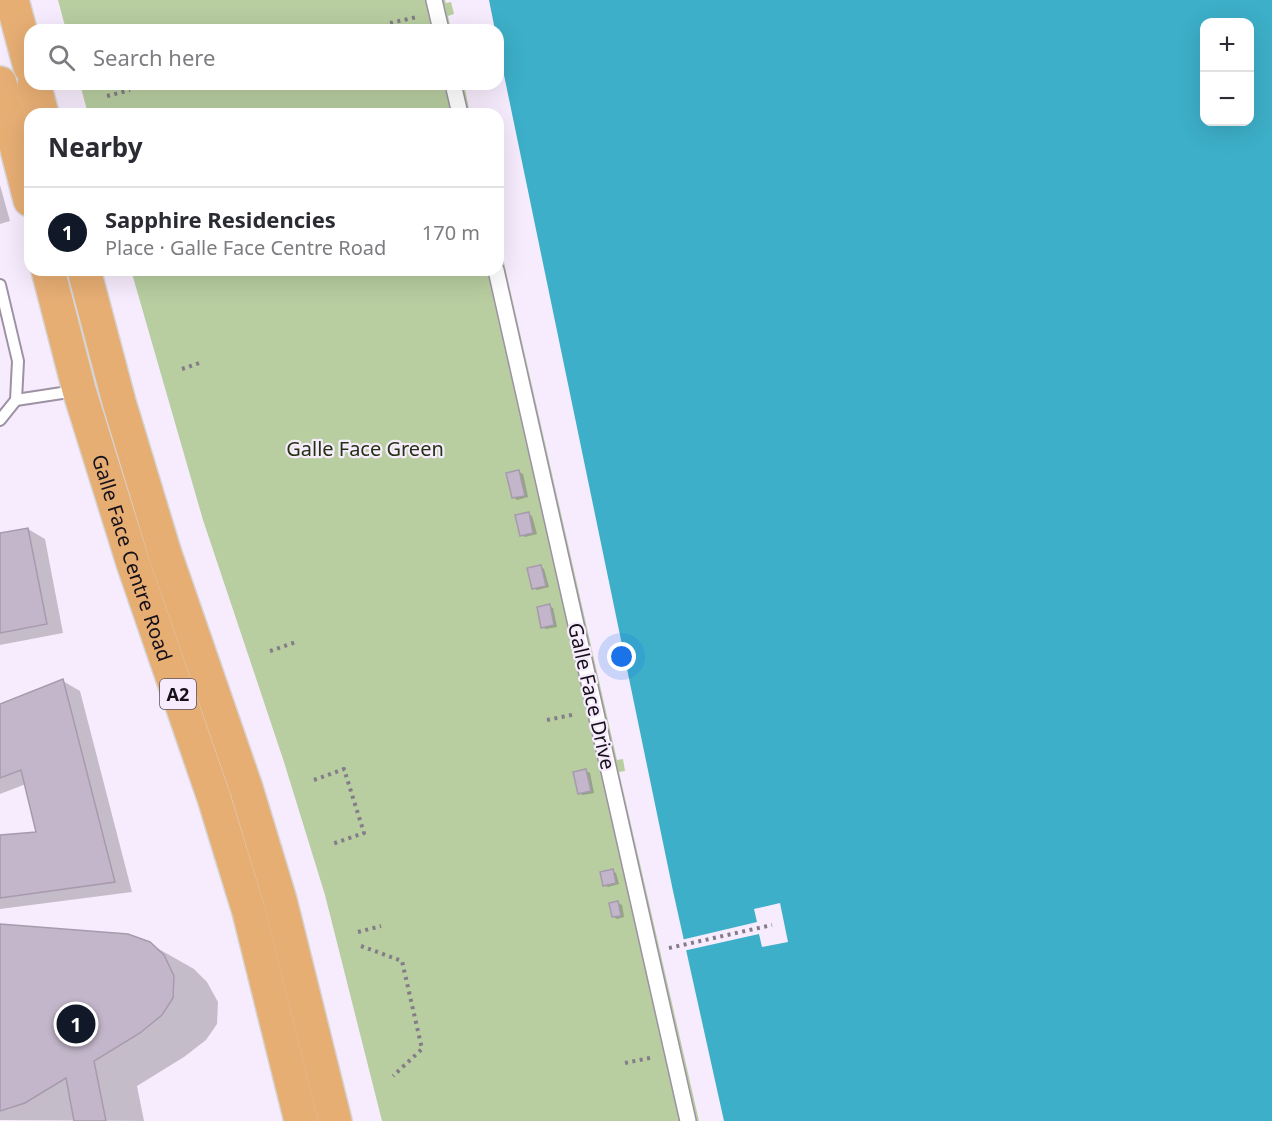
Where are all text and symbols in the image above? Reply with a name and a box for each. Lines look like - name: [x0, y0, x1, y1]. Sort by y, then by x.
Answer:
- map controls: [1200, 18, 1254, 126]
- button: +: [1200, 18, 1254, 72]
- search box: [24, 24, 504, 90]
- icon: search: [45, 41, 78, 74]
- text: Search here: [93, 42, 215, 72]
- button: −: [1200, 72, 1254, 126]
- text: Nearby: [48, 129, 143, 165]
- text: Sapphire Residencies: [105, 204, 336, 234]
- text: 1: [62, 219, 73, 246]
- text: 170 m: [422, 219, 480, 246]
- text: Place · Galle Face Centre Road: [105, 234, 386, 261]
- park label: Galle Face Green: [286, 435, 444, 462]
- street label: Galle Face Centre Road: [86, 451, 179, 665]
- street label: Galle Face Drive: [562, 620, 622, 772]
- your location: [607, 642, 636, 671]
- road number: A2: [160, 679, 196, 709]
- pin: 1: [56, 1002, 96, 1046]

